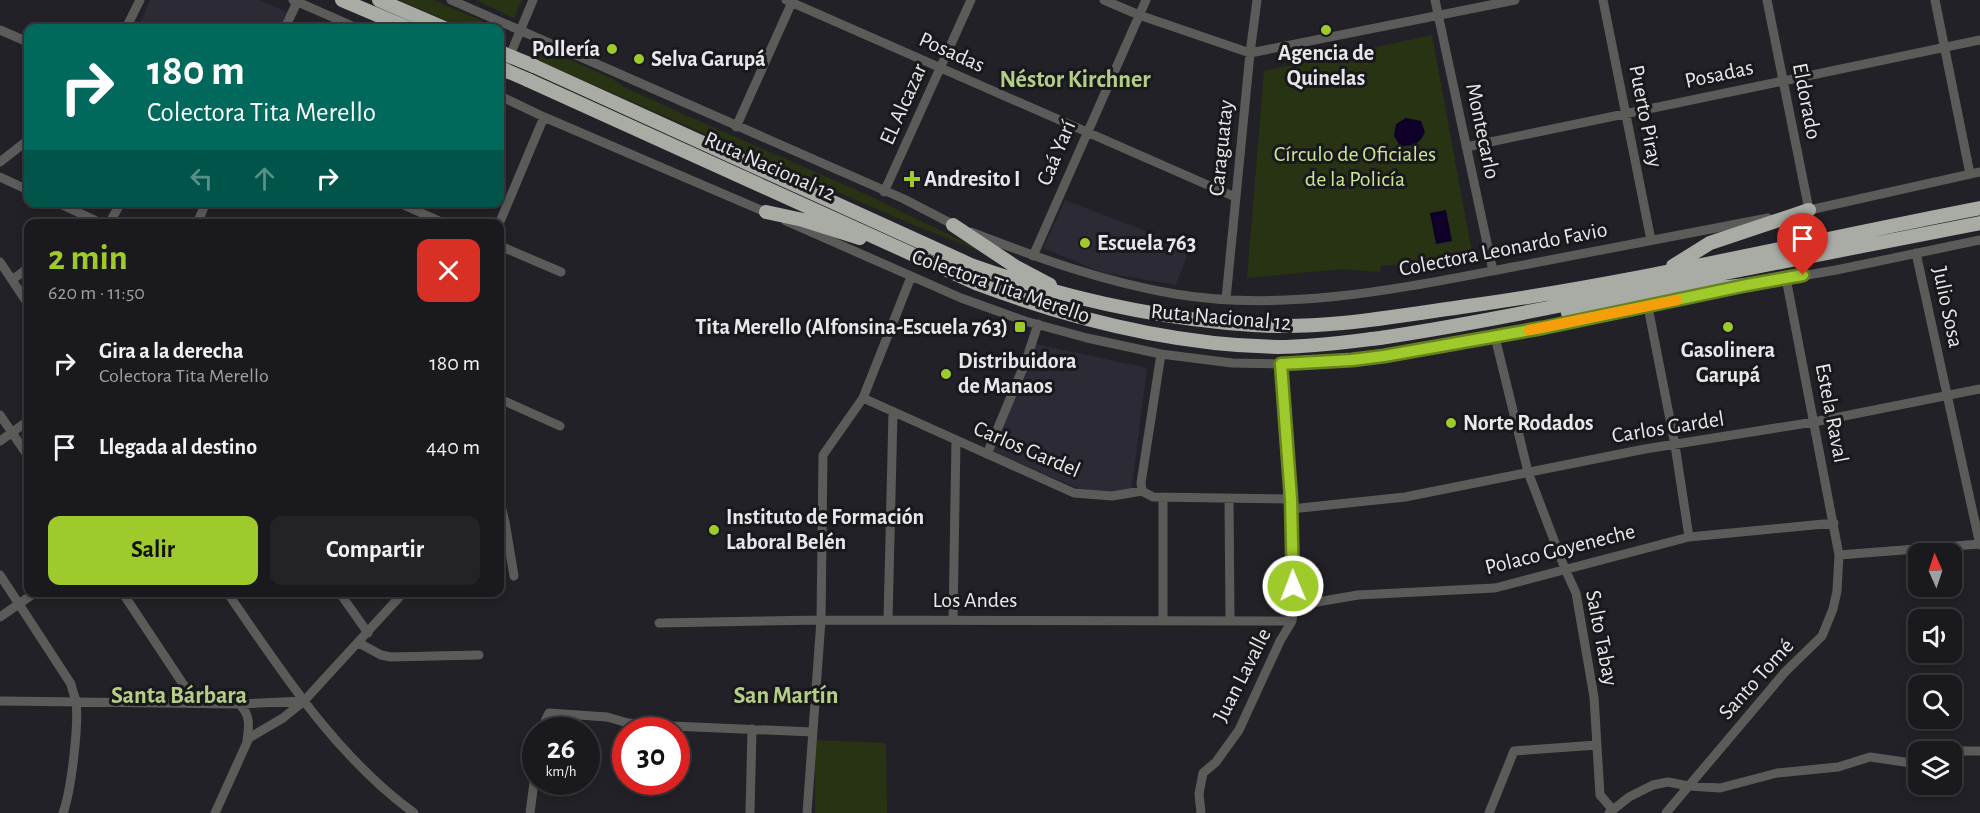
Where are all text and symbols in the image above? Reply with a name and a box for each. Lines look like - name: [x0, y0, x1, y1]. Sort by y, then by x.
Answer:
- marker: Agencia de Quinelas: [1319, 23, 1333, 37]
- street label: Posadas: [916, 28, 988, 76]
- place label: Pollería: [532, 38, 600, 60]
- marker: Pollería: [605, 42, 619, 56]
- place label: Agencia de Quinelas: [1278, 42, 1374, 90]
- icon: right: [48, 48, 126, 126]
- place label: Selva Garupá: [651, 48, 766, 70]
- text: 180 m: [147, 50, 245, 92]
- marker: Selva Garupá: [632, 52, 646, 66]
- street label: Posadas: [1683, 56, 1755, 92]
- street label: EL Alcazar: [875, 60, 931, 148]
- street label: Eldorado: [1789, 61, 1825, 141]
- street label: Puerto Piray: [1625, 63, 1667, 170]
- district label: Néstor Kirchner: [999, 68, 1151, 92]
- street label: Montecarlo: [1462, 81, 1504, 181]
- street label: Caraguatay: [1205, 98, 1237, 197]
- text: Colectora Tita Merello: [147, 99, 376, 126]
- street label: Caá Yarí: [1033, 117, 1080, 189]
- street label: Ruta Nacional 12: [701, 127, 839, 205]
- park label: Círculo de Oficiales de la Policía: [1274, 143, 1436, 190]
- icon: left: [185, 162, 218, 195]
- icon: ahead: [248, 162, 281, 195]
- icon: right: [311, 162, 344, 195]
- place label: Andresito I: [924, 168, 1020, 190]
- marker: Andresito I: [905, 172, 919, 186]
- pin: [1777, 213, 1828, 275]
- street label: Colectora Leonardo Favio: [1397, 218, 1609, 280]
- icon: arrive: [1786, 222, 1819, 255]
- place label: Escuela 763: [1097, 232, 1196, 254]
- marker: Escuela 763: [1078, 236, 1092, 250]
- button: close: [417, 239, 480, 302]
- text: 2 min: [48, 240, 128, 276]
- street label: Colectora Tita Merello: [909, 245, 1093, 327]
- street label: Julio Sosa: [1929, 265, 1967, 349]
- text: 620 m · 11:50: [48, 283, 145, 303]
- street label: Ruta Nacional 12: [1150, 300, 1292, 334]
- place label: Tita Merello (Alfonsina-Escuela 763): [695, 316, 1008, 338]
- marker: Tita Merello (Alfonsina-Escuela 763): [1013, 320, 1027, 334]
- marker: Gasolinera Garupá: [1721, 320, 1735, 334]
- place label: Gasolinera Garupá: [1681, 339, 1776, 386]
- text: Gira a la derecha: [99, 340, 244, 362]
- icon: right: [48, 347, 81, 380]
- place label: Distribuidora de Manaos: [958, 350, 1077, 397]
- text: 180 m: [429, 352, 480, 374]
- street label: Estela Raval: [1812, 361, 1852, 465]
- text: Colectora Tita Merello: [99, 366, 269, 386]
- marker: Distribuidora de Manaos: [939, 367, 953, 381]
- street label: Carlos Gardel: [1610, 407, 1726, 447]
- place label: Norte Rodados: [1463, 412, 1593, 434]
- marker: Norte Rodados: [1444, 416, 1458, 430]
- street label: Carlos Gardel: [970, 417, 1084, 481]
- icon: arrive: [48, 431, 81, 464]
- text: Llegada al destino: [99, 436, 257, 458]
- text: 440 m: [426, 436, 480, 458]
- place label: Instituto de Formación Laboral Belén: [726, 506, 924, 553]
- button: Salir: [48, 516, 258, 585]
- button: Compartir: [270, 516, 480, 585]
- street label: Polaco Goyeneche: [1483, 520, 1637, 578]
- marker: Instituto de Formación Laboral Belén: [707, 523, 721, 537]
- north arrow: [1908, 543, 1962, 597]
- map controls: [1908, 543, 1962, 795]
- position arrow: [1261, 554, 1325, 618]
- street label: Salto Tabay: [1582, 588, 1622, 688]
- street label: Los Andes: [933, 589, 1017, 611]
- button: sound: [1908, 609, 1962, 663]
- street label: Juan Lavalle: [1209, 625, 1275, 725]
- street label: Santo Tomé: [1714, 634, 1798, 724]
- button: search: [1908, 675, 1962, 729]
- district label: Santa Bárbara: [111, 684, 247, 708]
- district label: San Martín: [733, 684, 839, 708]
- speed limit sign: 30: [612, 717, 690, 795]
- text: 26: [547, 734, 575, 764]
- button: layers: [1908, 741, 1962, 795]
- text: km/h: [546, 764, 576, 779]

